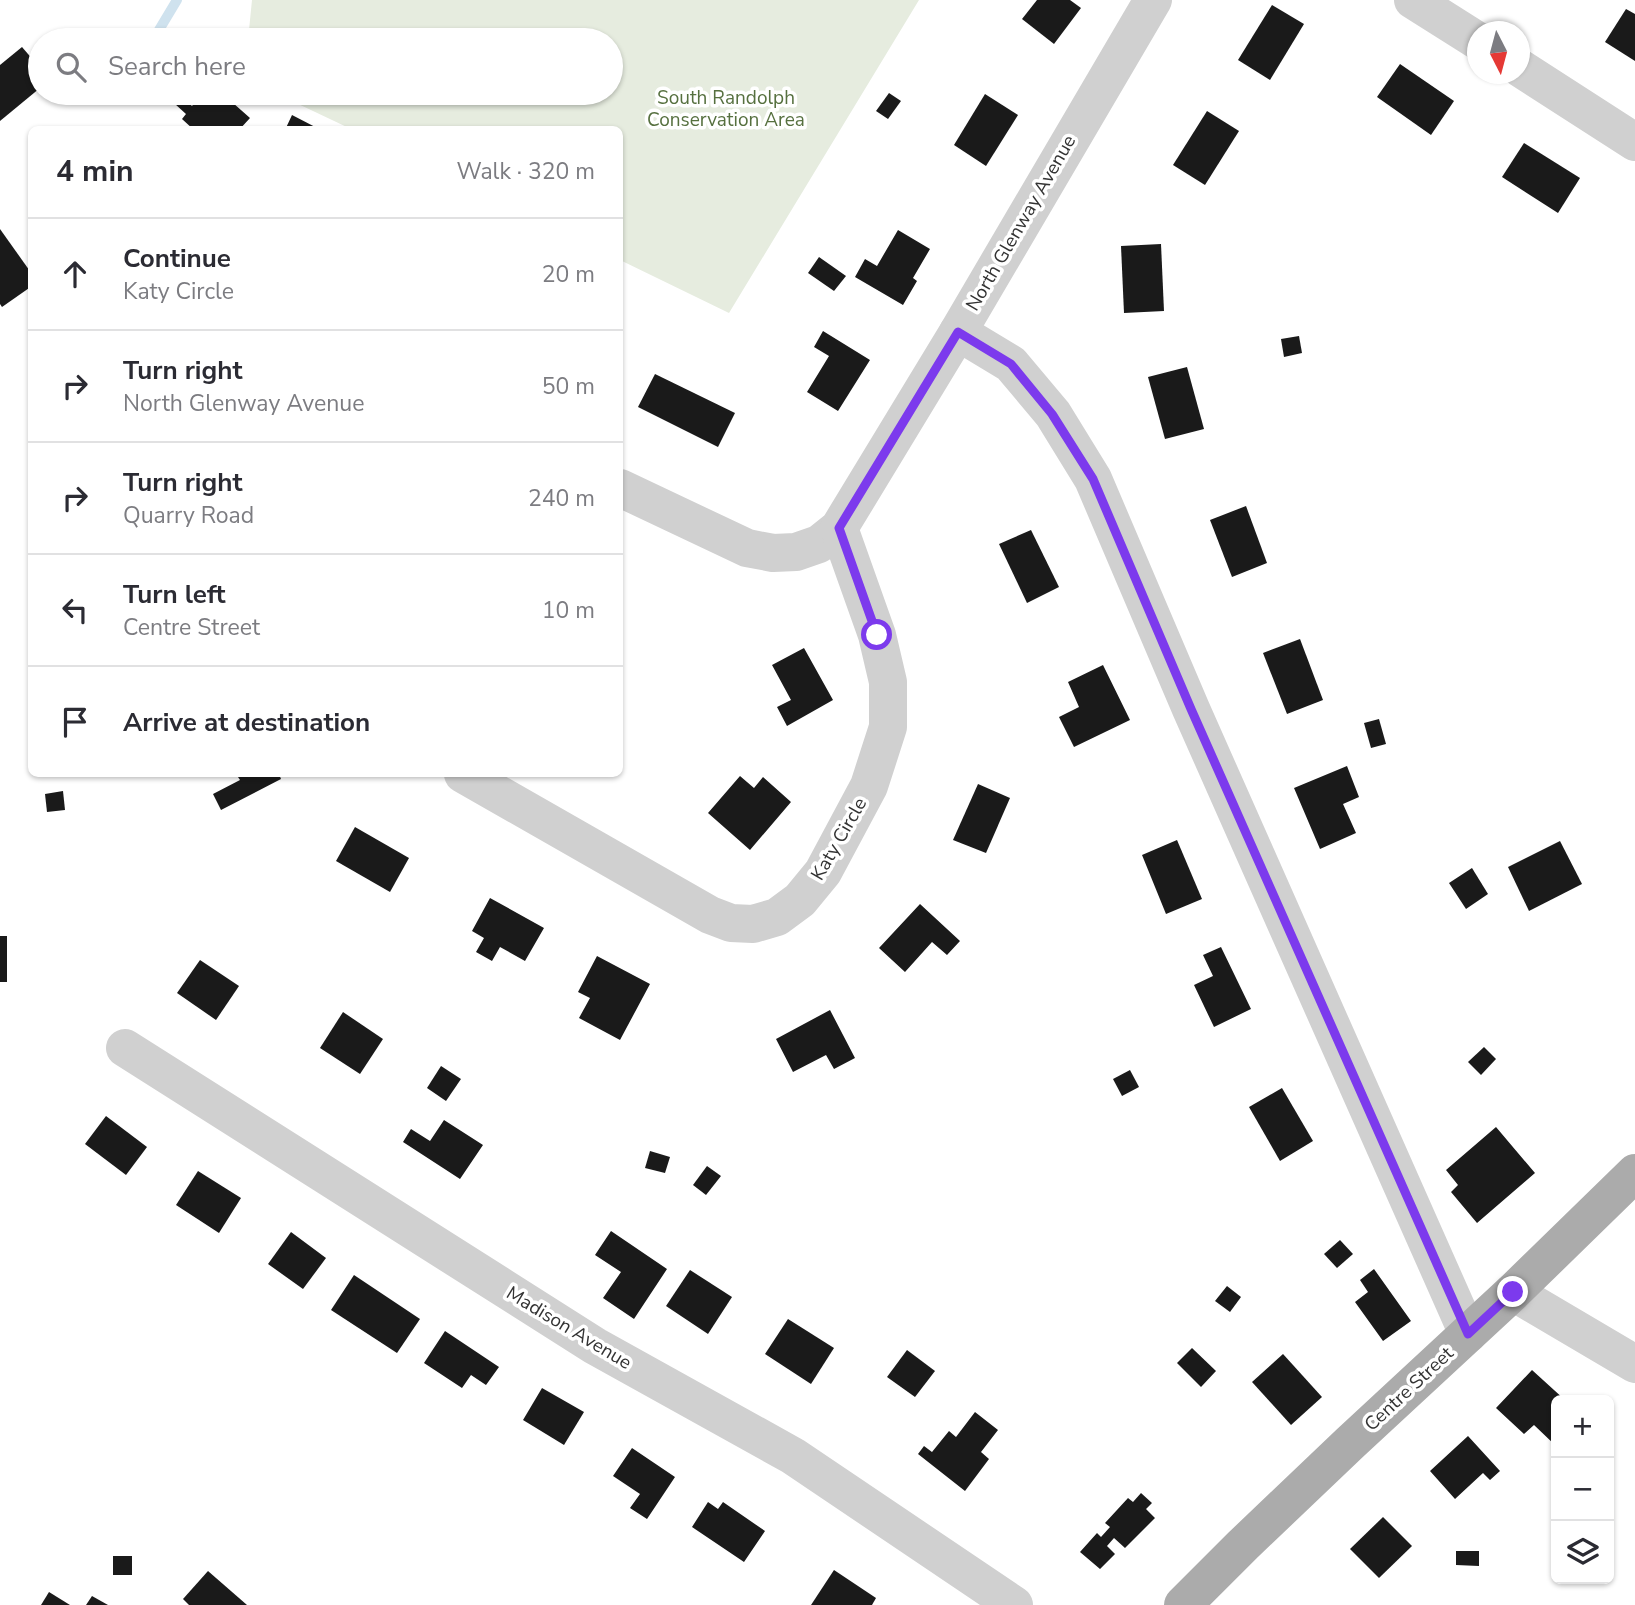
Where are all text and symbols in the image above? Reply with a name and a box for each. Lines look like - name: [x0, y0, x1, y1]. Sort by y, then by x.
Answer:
- north arrow: [1467, 21, 1530, 84]
- search box: [28, 28, 623, 105]
- icon: search: [52, 48, 90, 86]
- text: Search here: [108, 49, 246, 84]
- park label: South Randolph Conservation Area: [647, 85, 805, 133]
- street label: North Glenway Avenue: [960, 130, 1082, 316]
- text: 4 min: [56, 151, 134, 192]
- text: Walk · 320 m: [456, 156, 595, 187]
- text: Continue: [123, 241, 231, 276]
- icon: ahead: [56, 255, 94, 293]
- text: 20 m: [542, 259, 595, 290]
- text: Katy Circle: [123, 276, 234, 307]
- text: Turn right: [123, 353, 242, 388]
- icon: right: [56, 367, 94, 405]
- text: 50 m: [542, 371, 595, 402]
- text: North Glenway Avenue: [123, 388, 364, 419]
- text: Turn right: [123, 465, 242, 500]
- icon: right: [56, 479, 94, 517]
- text: 240 m: [528, 483, 595, 514]
- text: Quarry Road: [123, 500, 254, 531]
- text: Turn left: [123, 577, 226, 612]
- icon: left: [56, 591, 94, 629]
- text: 10 m: [542, 595, 595, 626]
- text: Centre Street: [123, 612, 260, 643]
- route start: [861, 619, 892, 650]
- icon: arrive: [56, 703, 94, 741]
- text: Arrive at destination: [123, 705, 370, 740]
- street label: Katy Circle: [805, 793, 873, 885]
- route end: [1497, 1276, 1528, 1307]
- street label: Madison Avenue: [502, 1280, 636, 1376]
- street label: Centre Street: [1359, 1341, 1460, 1437]
- map controls: [1551, 1395, 1614, 1584]
- button: +: [1551, 1395, 1614, 1458]
- button: −: [1551, 1458, 1614, 1521]
- button: layers: [1551, 1521, 1614, 1584]

